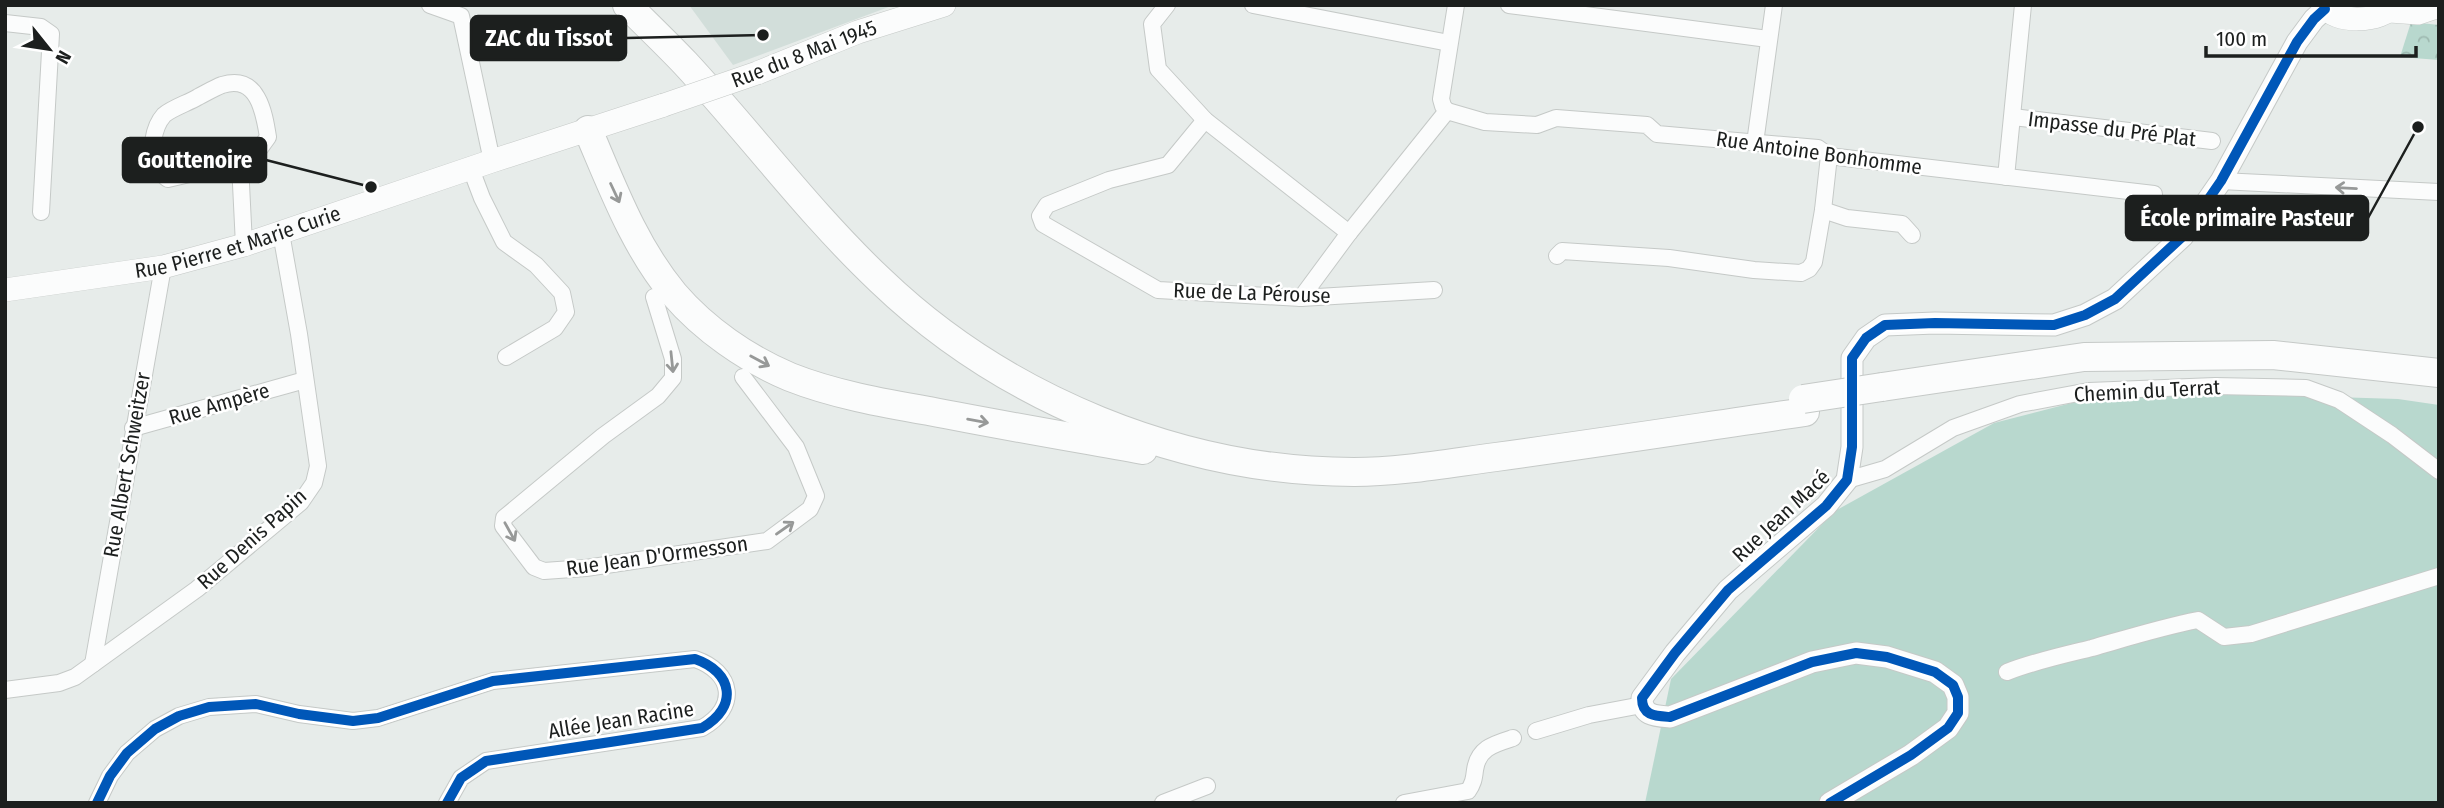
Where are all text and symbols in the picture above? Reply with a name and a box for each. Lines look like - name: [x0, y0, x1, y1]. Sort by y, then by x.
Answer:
- north arrow: [14, 14, 84, 84]
- street label: Rue du 8 Mai 1945: [728, 14, 880, 94]
- scale bar: [2206, 14, 2416, 58]
- callout: ZAC du Tissot: [471, 16, 626, 60]
- text: ZAC du Tissot: [485, 24, 614, 52]
- text: 100 m: [2216, 26, 2267, 52]
- text: N: [50, 47, 76, 68]
- street label: Impasse du Pré Plat: [2027, 106, 2198, 152]
- street label: Rue Antoine Bonhomme: [1714, 126, 1924, 180]
- callout: Gouttenoire: [123, 138, 266, 182]
- text: Gouttenoire: [138, 146, 253, 174]
- one-way arrow: [609, 181, 622, 203]
- one-way arrow: [2335, 181, 2358, 194]
- callout: École primaire Pasteur: [2126, 196, 2368, 240]
- street label: Rue Pierre et Marie Curie: [133, 200, 344, 284]
- text: École primaire Pasteur: [2140, 203, 2354, 232]
- street label: Rue de La Pérouse: [1173, 277, 1331, 309]
- one-way arrow: [665, 350, 678, 373]
- one-way arrow: [749, 355, 770, 368]
- street label: Rue Albert Schweitzer: [98, 370, 156, 560]
- street label: Chemin du Terrat: [2073, 374, 2221, 408]
- street label: Rue Ampère: [166, 377, 272, 431]
- one-way arrow: [966, 415, 989, 428]
- street label: Rue Jean Macé: [1727, 464, 1835, 568]
- street label: Rue Denis Papin: [192, 483, 312, 595]
- one-way arrow: [775, 521, 794, 536]
- one-way arrow: [503, 522, 517, 542]
- street label: Rue Jean D'Ormesson: [564, 530, 750, 582]
- street label: Allée Jean Racine: [546, 696, 696, 744]

